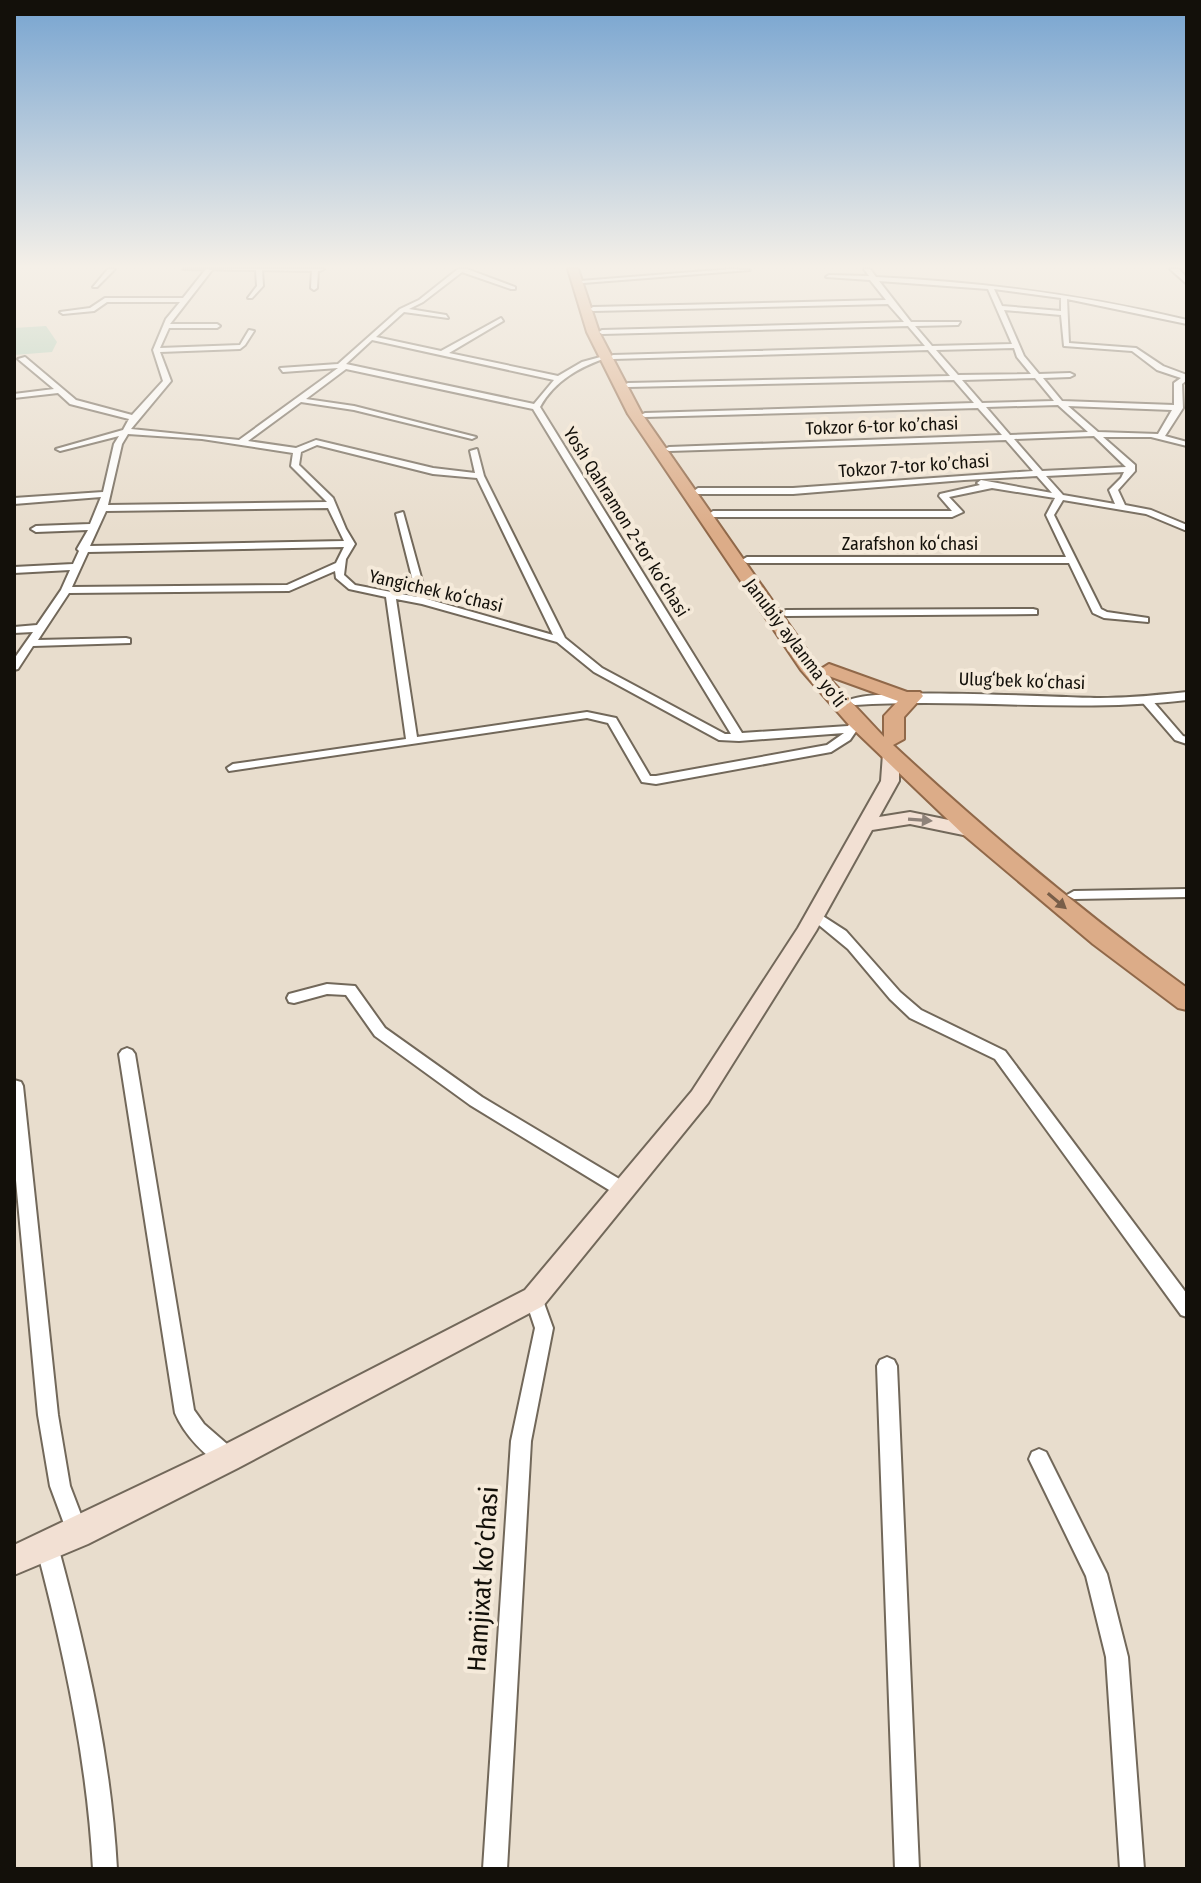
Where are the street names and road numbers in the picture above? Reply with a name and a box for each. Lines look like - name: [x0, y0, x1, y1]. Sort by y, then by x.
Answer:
- street label: Tokzor 6-tor koʼchasi: [805, 412, 959, 440]
- street label: Yosh Qahramon 2-tor koʼchasi: [559, 423, 693, 621]
- street label: Tokzor 7-tor koʼchasi: [838, 450, 990, 482]
- street label: Zarafshon koʻchasi: [842, 533, 978, 555]
- street label: Yangichek koʻchasi: [367, 565, 505, 617]
- street label: Janubiy aylanma yoʻli: [739, 574, 851, 712]
- street label: Ulugʻbek koʻchasi: [958, 668, 1086, 694]
- street label: Hamjixat ko’chasi: [461, 1485, 505, 1673]

